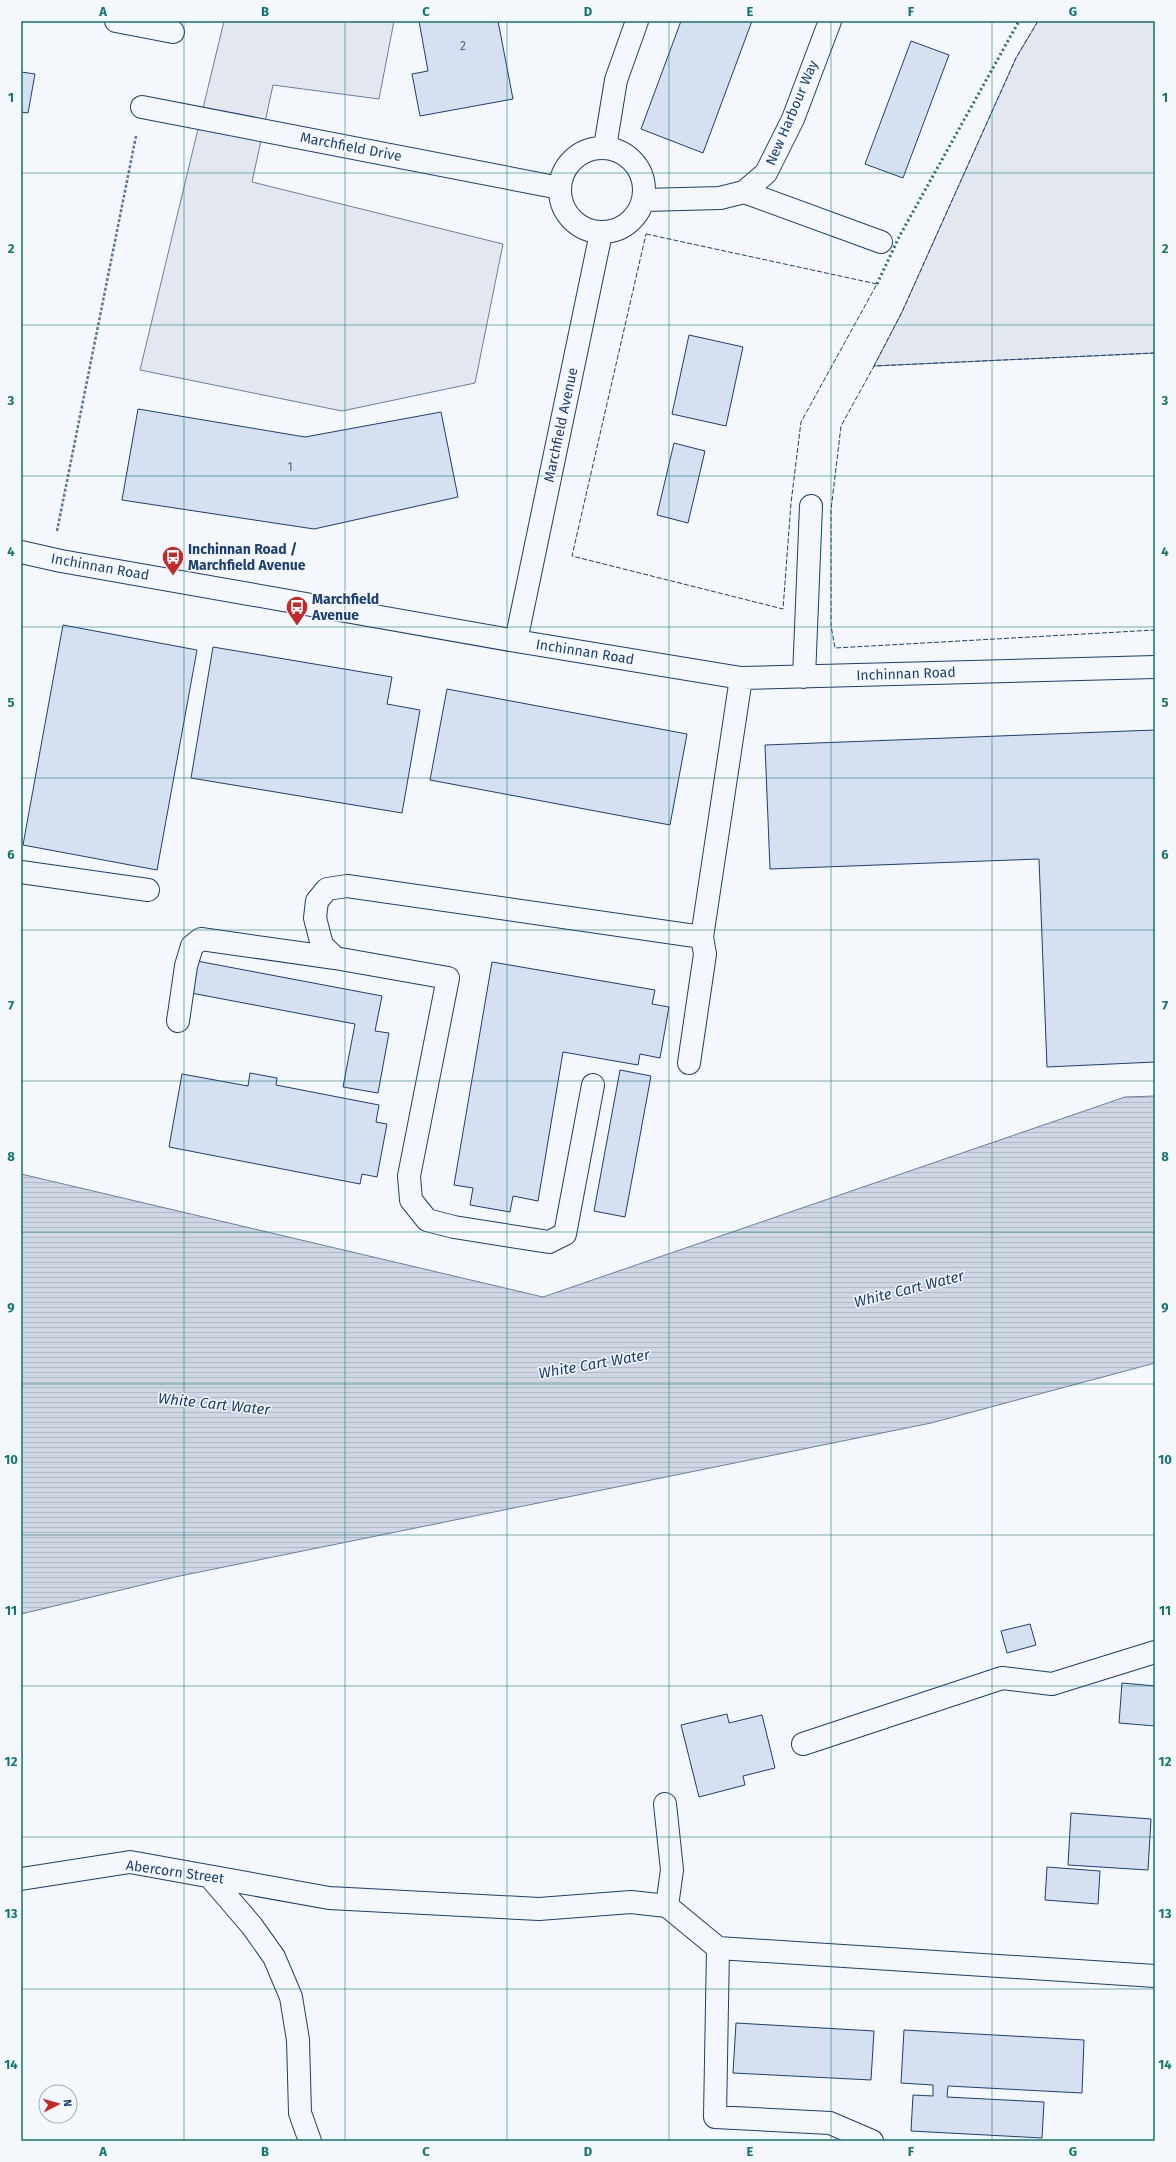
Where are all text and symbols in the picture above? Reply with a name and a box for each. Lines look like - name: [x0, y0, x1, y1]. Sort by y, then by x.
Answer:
- text: A: [98, 4, 107, 19]
- text: B: [261, 4, 269, 19]
- text: C: [422, 4, 430, 19]
- text: D: [584, 4, 593, 19]
- text: E: [747, 4, 754, 19]
- text: F: [908, 4, 915, 19]
- text: G: [1069, 4, 1077, 19]
- house number: 2: [460, 39, 466, 53]
- street label: New Harbour Way: [762, 58, 822, 168]
- text: 1: [8, 90, 14, 105]
- text: 1: [1162, 90, 1168, 105]
- street label: Marchfield Drive: [299, 129, 403, 165]
- text: 2: [8, 241, 15, 256]
- text: 2: [1162, 241, 1169, 256]
- street label: Marchfield Avenue: [541, 366, 581, 484]
- text: 3: [7, 393, 15, 408]
- text: 3: [1161, 393, 1169, 408]
- house number: 1: [287, 460, 293, 474]
- place label: Inchinnan Road / Marchfield Avenue: [188, 541, 306, 574]
- text: 4: [7, 544, 15, 559]
- bus stop icon: Inchinnan Road / Marchfield Avenue: [160, 544, 186, 577]
- text: 4: [1161, 544, 1169, 559]
- street label: Inchinnan Road: [50, 550, 150, 584]
- place label: Marchfield Avenue: [311, 591, 379, 624]
- bus stop icon: Marchfield Avenue: [284, 594, 310, 627]
- street label: Inchinnan Road: [535, 636, 635, 668]
- street label: Inchinnan Road: [856, 664, 956, 684]
- text: 5: [8, 695, 15, 710]
- text: 5: [1162, 695, 1169, 710]
- text: 6: [7, 847, 15, 862]
- text: 6: [1161, 847, 1169, 862]
- text: 7: [8, 998, 14, 1013]
- text: 7: [1162, 998, 1168, 1013]
- text: 8: [7, 1149, 15, 1164]
- text: 8: [1161, 1149, 1169, 1164]
- water label: White Cart Water: [852, 1266, 967, 1311]
- text: 9: [7, 1300, 15, 1315]
- text: 9: [1161, 1300, 1169, 1315]
- water label: White Cart Water: [537, 1345, 652, 1383]
- water label: White Cart Water: [157, 1389, 272, 1419]
- text: 10: [4, 1452, 18, 1467]
- text: 10: [1158, 1452, 1172, 1467]
- text: 11: [5, 1603, 17, 1618]
- text: 11: [1159, 1603, 1171, 1618]
- text: 12: [5, 1754, 18, 1769]
- text: 12: [1159, 1754, 1172, 1769]
- street label: Abercorn Street: [125, 1857, 226, 1887]
- text: 13: [5, 1906, 18, 1921]
- text: 13: [1159, 1906, 1172, 1921]
- text: 14: [4, 2057, 18, 2072]
- text: 14: [1158, 2057, 1172, 2072]
- north arrow: [38, 2084, 78, 2124]
- text: N: [61, 2099, 74, 2107]
- text: A: [98, 2144, 107, 2159]
- text: B: [261, 2144, 269, 2159]
- text: C: [422, 2144, 430, 2159]
- text: D: [584, 2144, 593, 2159]
- text: E: [747, 2144, 754, 2159]
- text: F: [908, 2144, 915, 2159]
- text: G: [1069, 2144, 1077, 2159]

